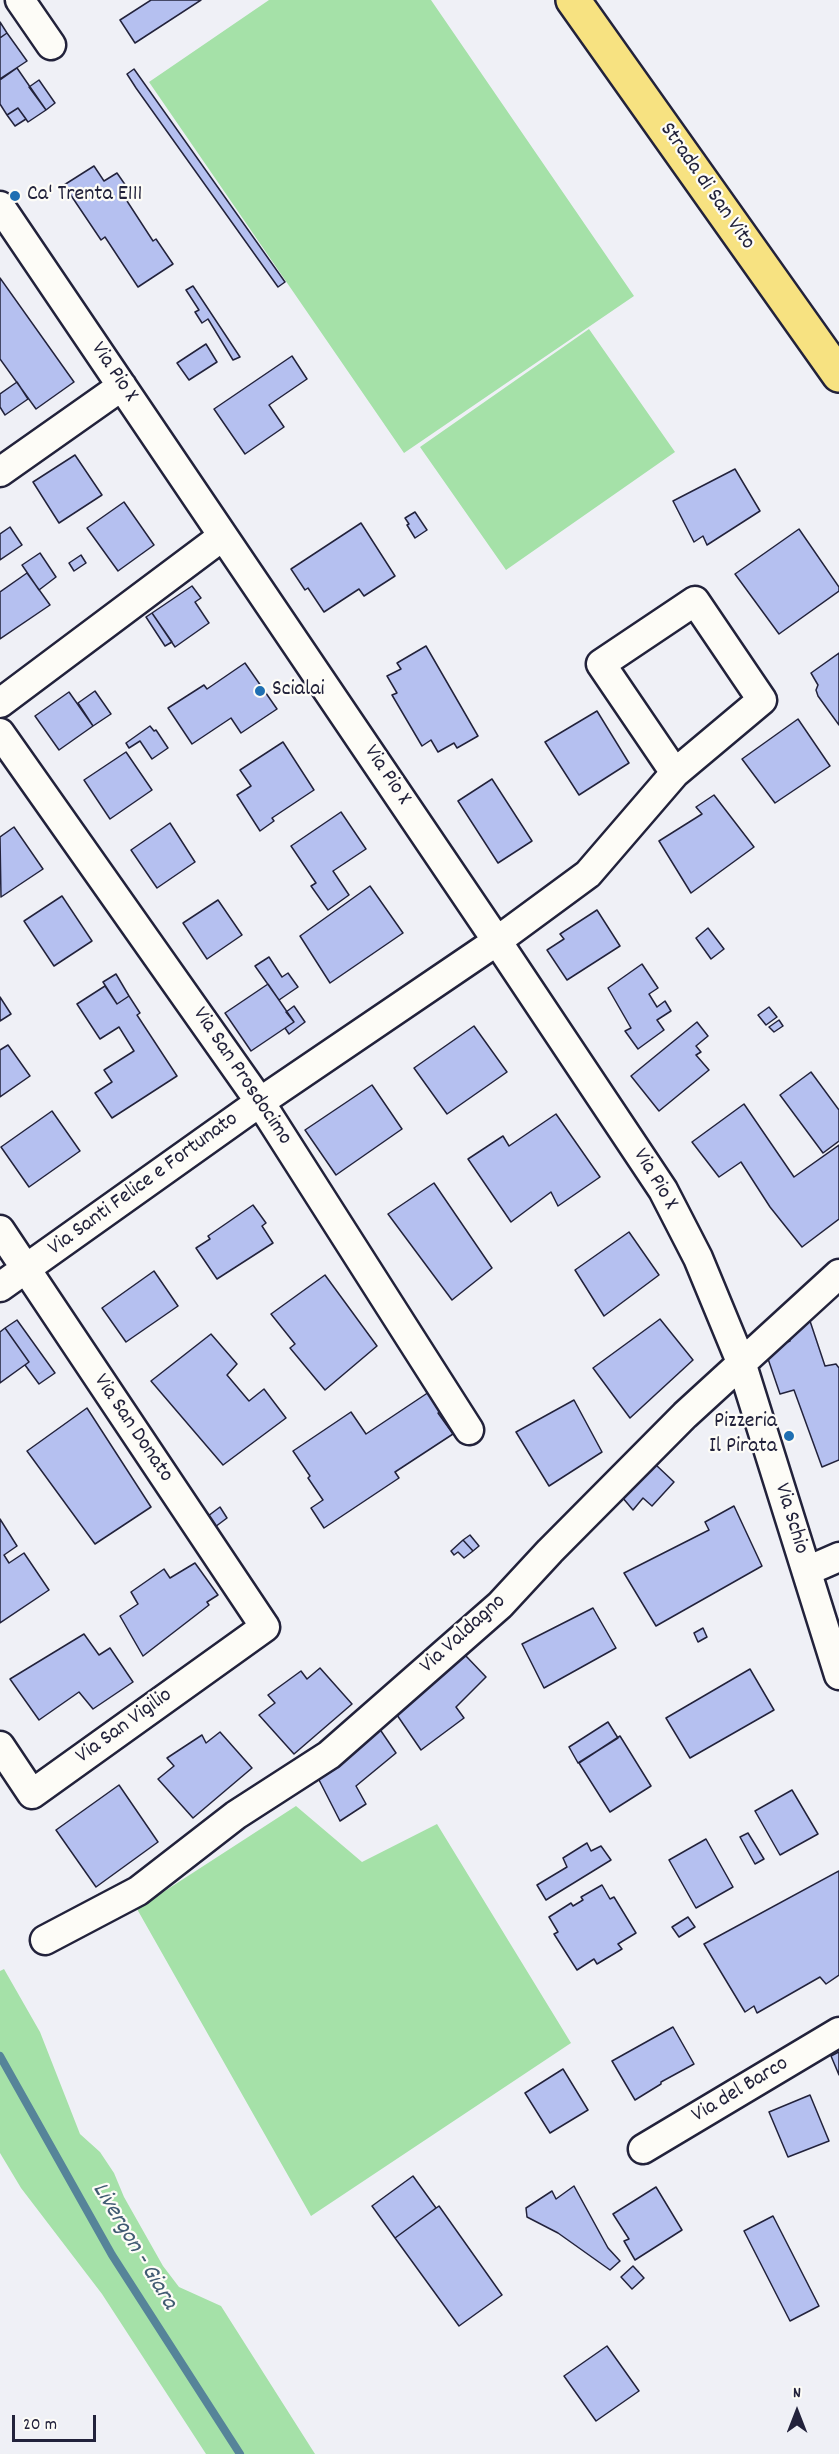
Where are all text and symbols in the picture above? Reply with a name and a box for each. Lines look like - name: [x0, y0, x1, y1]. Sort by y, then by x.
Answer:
- street label: Strada di San Vito: [652, 118, 760, 256]
- place label: Ca' Trenta E111: [27, 183, 142, 209]
- marker: Ca' Trenta E111: [8, 189, 22, 203]
- street label: Via Pio X: [83, 338, 143, 408]
- place label: Scialai: [272, 678, 324, 704]
- marker: Scialai: [253, 684, 267, 698]
- street label: Via Pio X: [356, 741, 416, 811]
- street label: Via San Prosdocimo: [185, 1003, 297, 1151]
- street label: Via Santi Felice e Fortunato: [44, 1107, 244, 1263]
- street label: Via Pio X: [626, 1145, 682, 1215]
- street label: Via San Donato: [86, 1370, 178, 1488]
- place label: Pizzeria Il Pirata: [709, 1410, 777, 1462]
- marker: Pizzeria Il Pirata: [782, 1429, 796, 1443]
- street label: Via Schio: [767, 1481, 813, 1557]
- street label: Via Valdagno: [416, 1590, 512, 1680]
- street label: Via San Vigilio: [72, 1683, 178, 1771]
- street label: Via del Barco: [688, 2052, 794, 2130]
- water label: Livergon - Giara: [84, 2178, 182, 2316]
- north arrow: [767, 2382, 827, 2442]
- text: N: [793, 2382, 801, 2405]
- scale bar: [15, 2403, 99, 2441]
- text: 20 m: [23, 2413, 57, 2438]

